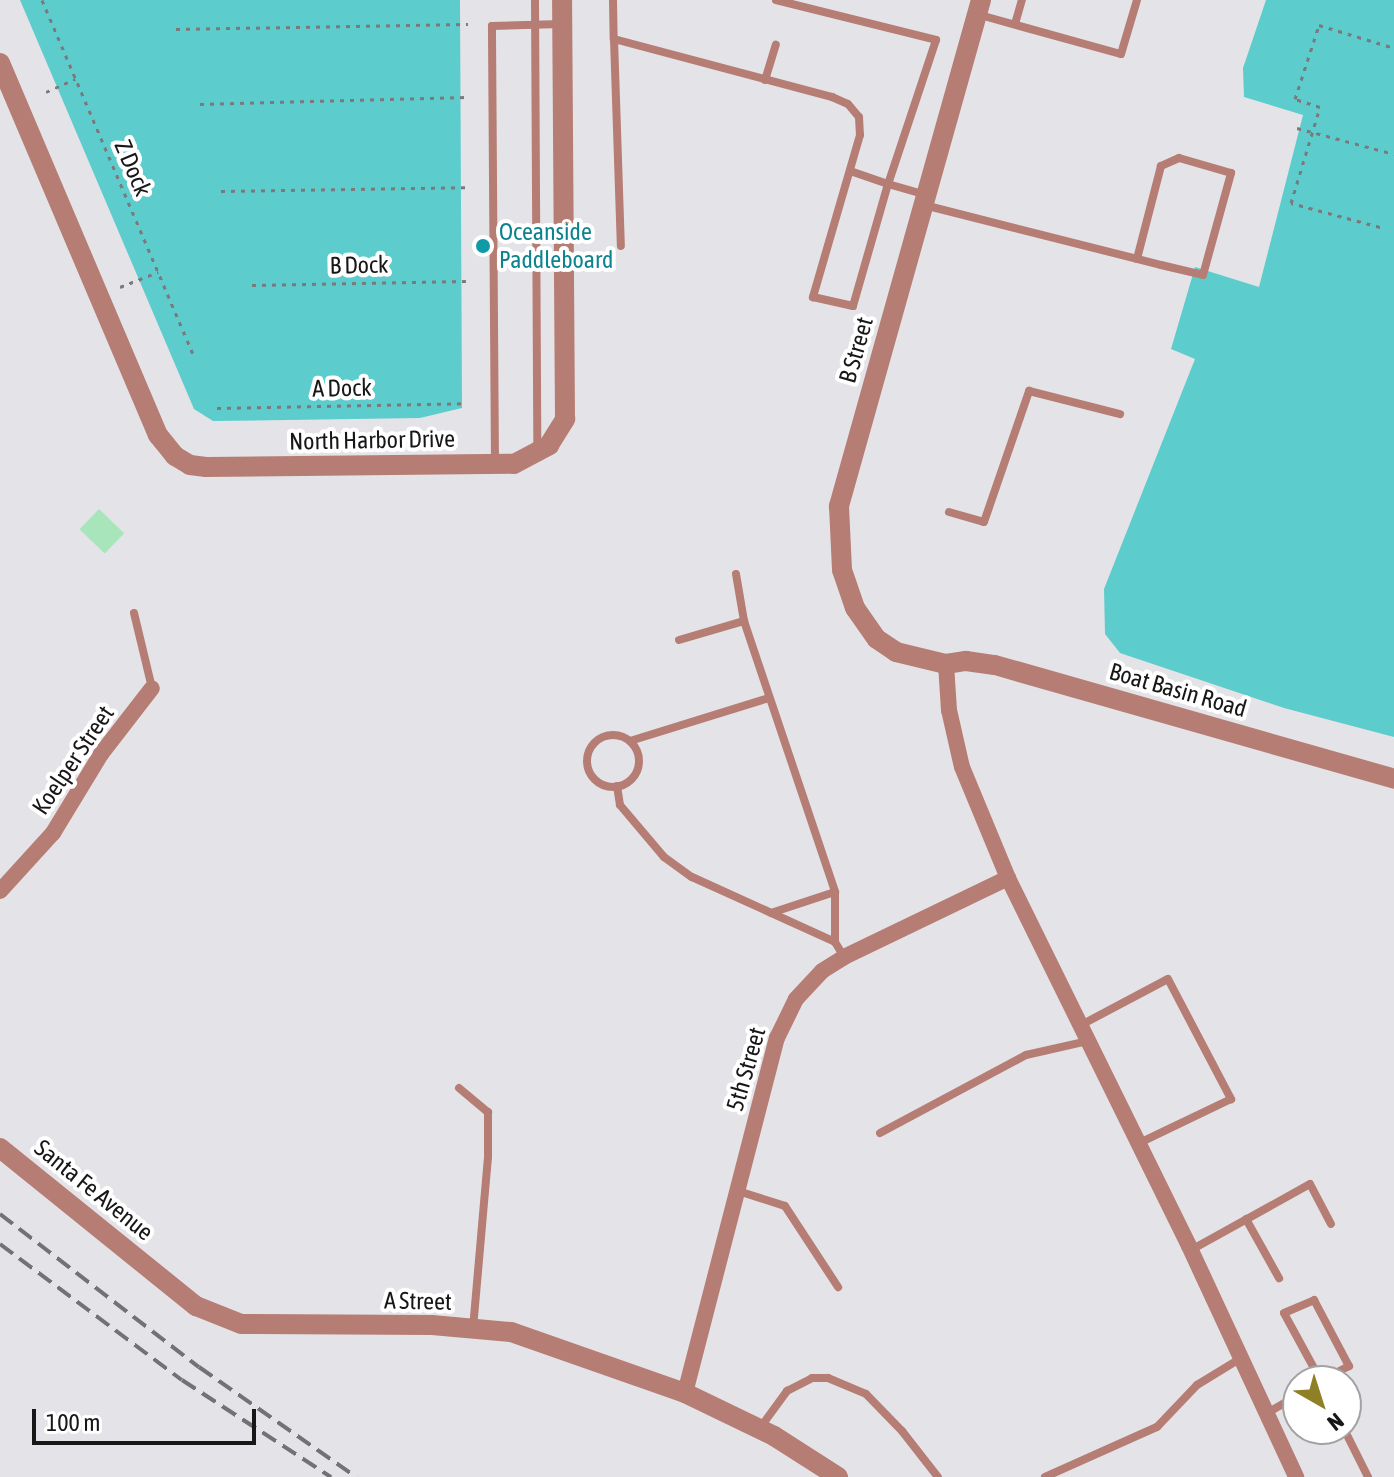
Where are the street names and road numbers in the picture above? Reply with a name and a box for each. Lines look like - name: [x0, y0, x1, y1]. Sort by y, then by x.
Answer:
- street label: Z Dock: [108, 136, 158, 200]
- street label: B Dock: [329, 250, 389, 280]
- street label: B Street: [833, 314, 879, 386]
- street label: A Dock: [312, 373, 372, 403]
- street label: North Harbor Drive: [289, 424, 455, 456]
- street label: Boat Basin Road: [1106, 657, 1250, 723]
- street label: Koelper Street: [26, 700, 120, 820]
- street label: 5th Street: [720, 1024, 772, 1114]
- street label: Santa Fe Avenue: [29, 1133, 159, 1247]
- street label: A Street: [384, 1286, 452, 1316]

